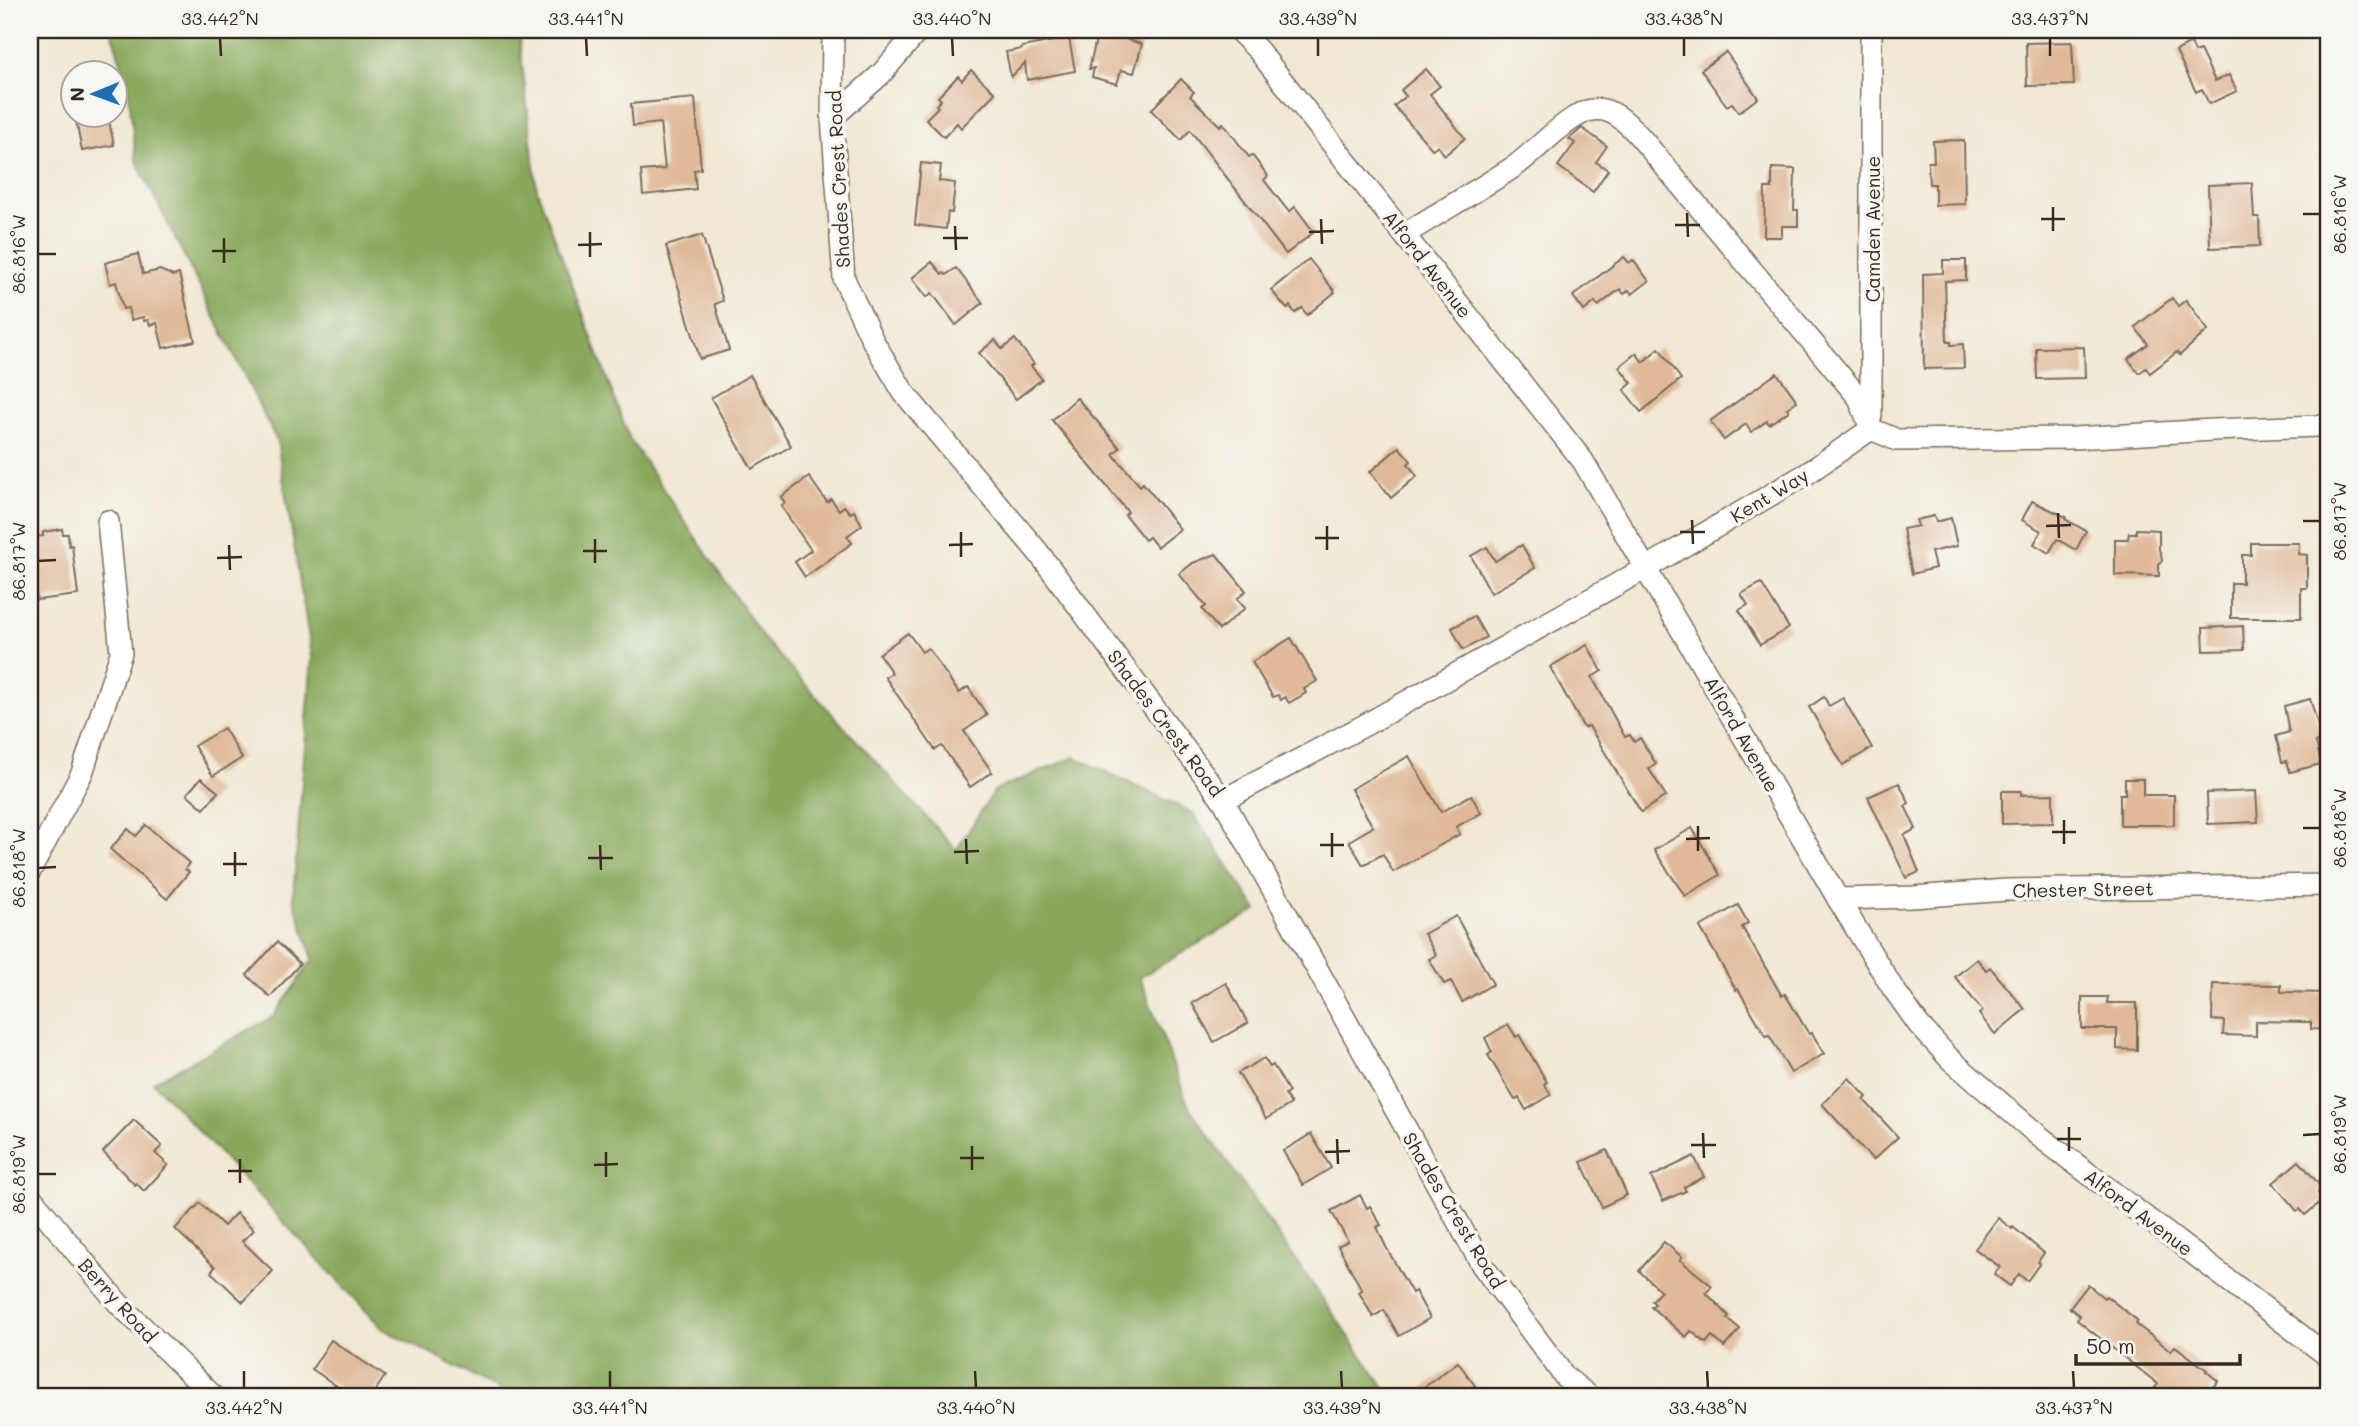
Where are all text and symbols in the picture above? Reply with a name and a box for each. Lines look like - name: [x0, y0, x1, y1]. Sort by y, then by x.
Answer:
- text: 33.442°N: [181, 6, 259, 30]
- text: 33.441°N: [548, 6, 624, 30]
- text: 33.440°N: [913, 6, 991, 30]
- text: 33.439°N: [1279, 6, 1357, 30]
- text: 33.438°N: [1645, 6, 1723, 30]
- text: 33.437°N: [2011, 6, 2089, 30]
- north arrow: [60, 60, 130, 130]
- text: N: [64, 87, 89, 102]
- street label: Shades Crest Road: [821, 89, 855, 269]
- street label: Camden Avenue: [1860, 156, 1885, 302]
- text: 86.816°W: [2327, 174, 2351, 254]
- street label: Alford Avenue: [1378, 205, 1478, 323]
- text: 86.816°W: [6, 214, 30, 294]
- street label: Kent Way: [1725, 462, 1813, 528]
- text: 86.817°W: [2327, 482, 2351, 560]
- text: 86.817°W: [6, 522, 30, 600]
- street label: Shades Crest Road: [1102, 644, 1230, 802]
- street label: Alford Avenue: [1699, 671, 1785, 797]
- text: 86.818°W: [2327, 788, 2351, 868]
- text: 86.818°W: [6, 828, 30, 908]
- street label: Chester Street: [2012, 875, 2154, 903]
- text: 86.819°W: [2327, 1094, 2351, 1174]
- street label: Shades Crest Road: [1397, 1127, 1511, 1293]
- text: 86.819°W: [6, 1134, 30, 1214]
- street label: Alford Avenue: [2080, 1163, 2198, 1261]
- street label: Berry Road: [73, 1252, 163, 1348]
- scale bar: [2076, 1322, 2240, 1366]
- text: 50 m: [2086, 1332, 2135, 1359]
- text: 33.442°N: [205, 1395, 283, 1419]
- text: 33.441°N: [572, 1395, 648, 1419]
- text: 33.440°N: [937, 1395, 1015, 1419]
- text: 33.439°N: [1303, 1395, 1381, 1419]
- text: 33.438°N: [1669, 1395, 1747, 1419]
- text: 33.437°N: [2035, 1395, 2113, 1419]

